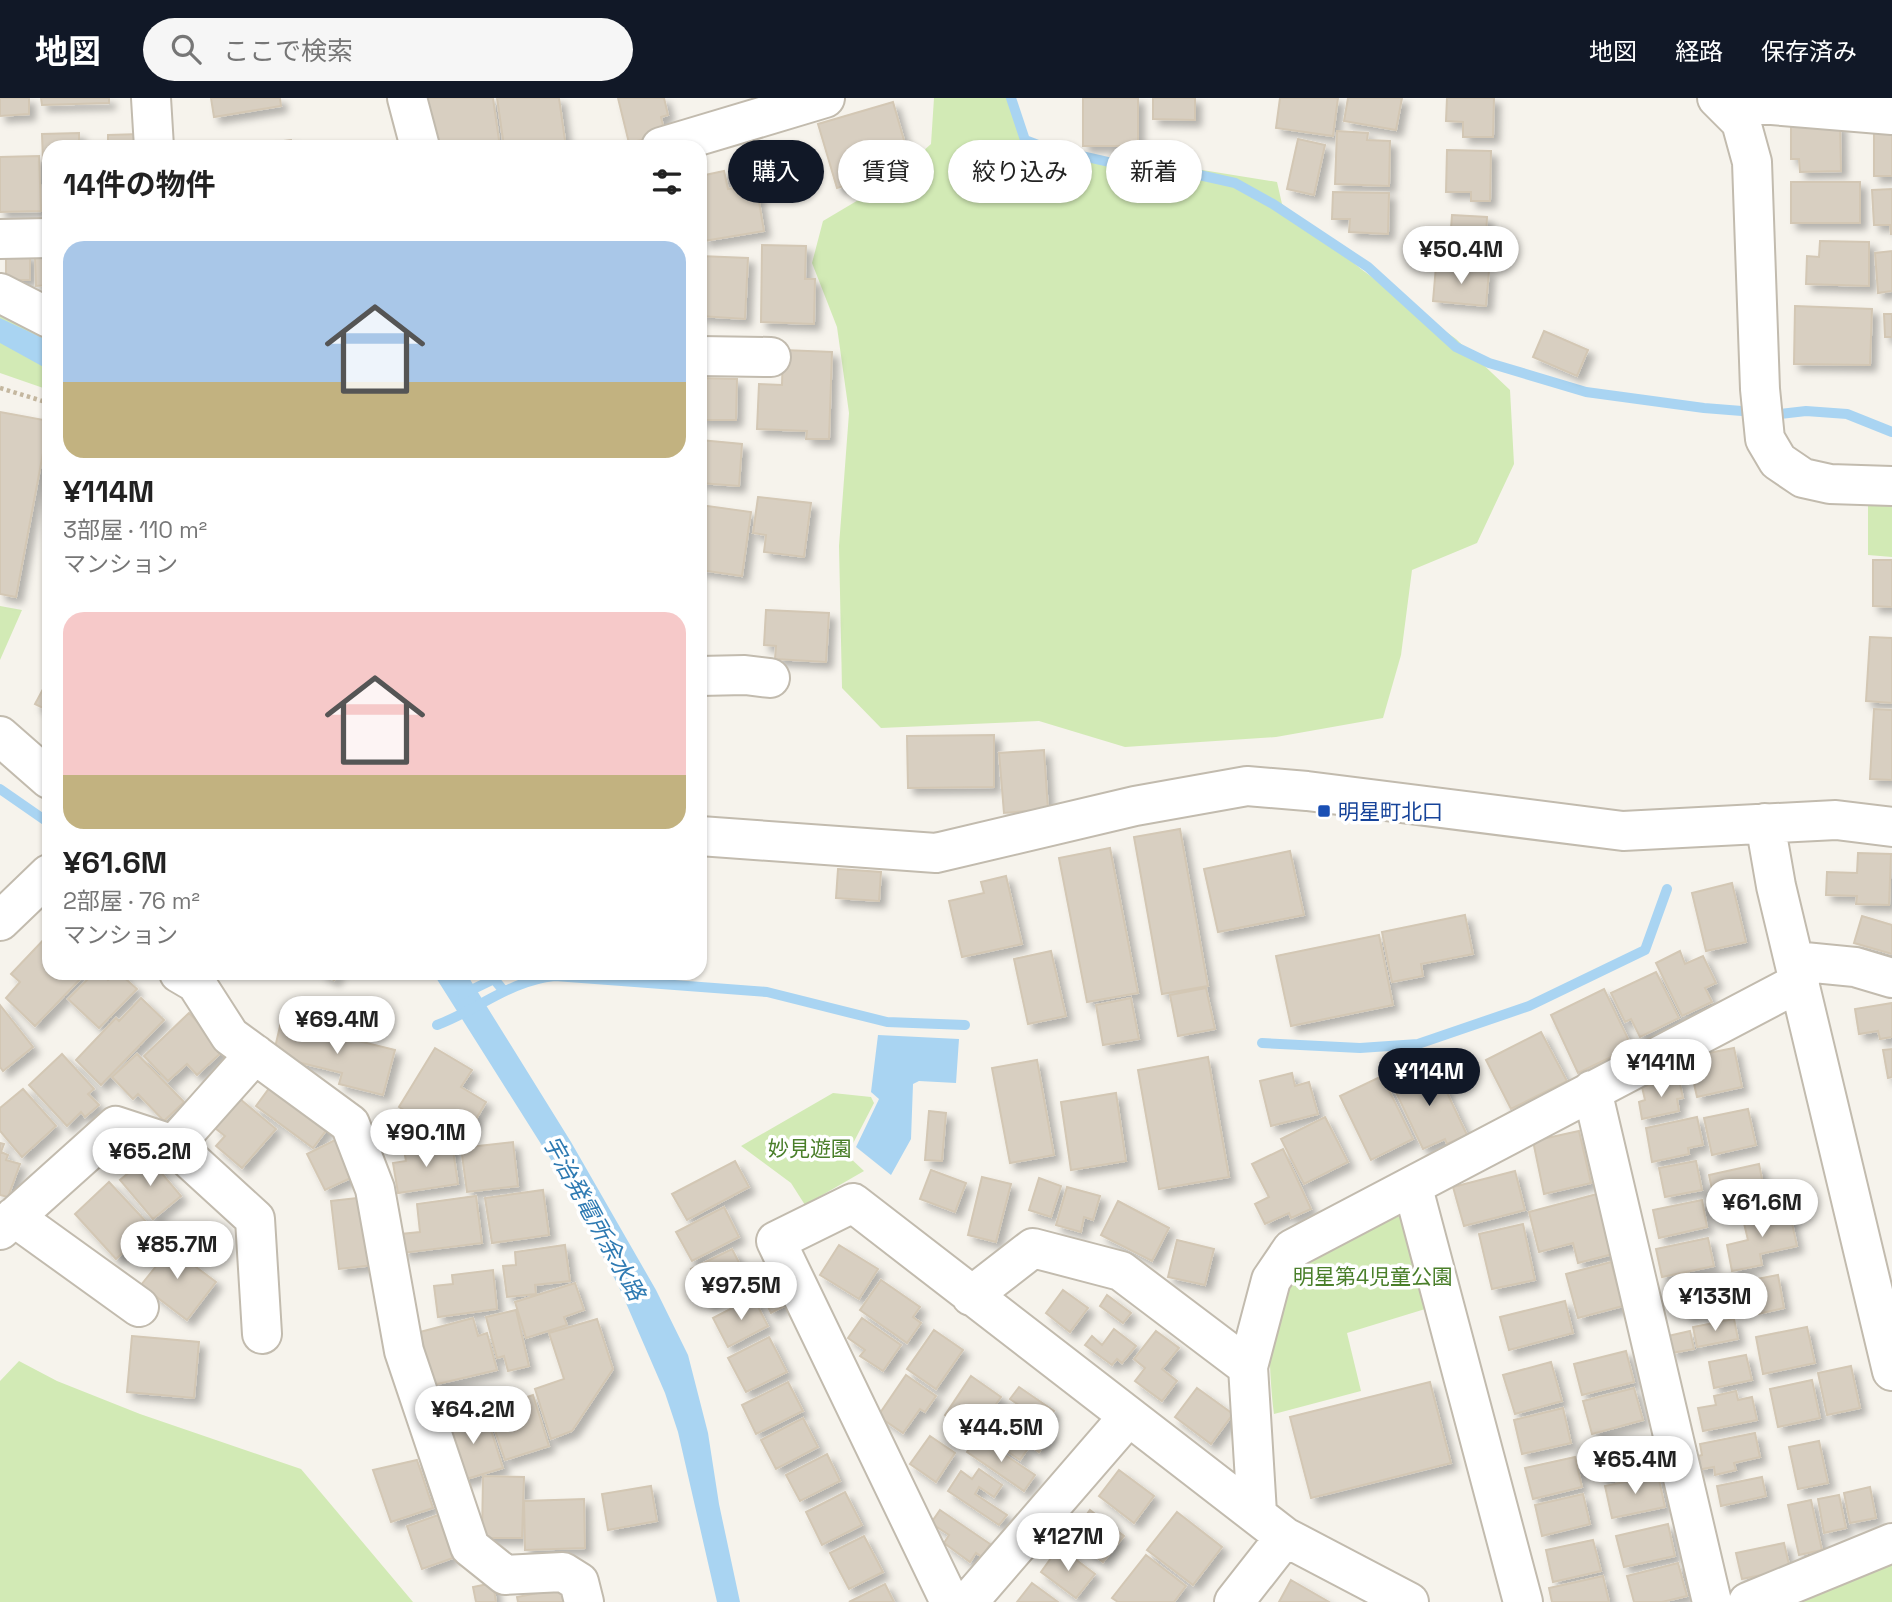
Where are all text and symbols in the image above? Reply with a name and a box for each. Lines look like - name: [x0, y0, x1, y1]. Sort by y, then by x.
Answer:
- search box: [143, 18, 633, 81]
- icon: search: [167, 30, 205, 68]
- text: 地図: [35, 31, 101, 73]
- text: ここで検索: [223, 34, 353, 68]
- text: 地図: [1589, 36, 1637, 67]
- text: 経路: [1675, 36, 1723, 67]
- text: 保存済み: [1761, 36, 1857, 67]
- chip: 購入: [728, 140, 824, 203]
- chip: 賃貸: [838, 140, 934, 203]
- chip: 絞り込み: [948, 140, 1092, 203]
- chip: 新着: [1106, 140, 1202, 203]
- icon: filters: [648, 163, 686, 201]
- text: 14件の物件: [63, 165, 216, 204]
- pin: ¥50.4M: [1404, 226, 1518, 286]
- text: ¥50.4M: [1419, 234, 1503, 264]
- icon: home: [312, 286, 438, 412]
- text: ¥114M: [63, 472, 154, 511]
- text: 3部屋 · 110 m²: [63, 515, 207, 545]
- text: マンション: [63, 549, 178, 579]
- icon: home: [312, 657, 438, 783]
- place label: 明星町北口: [1338, 798, 1443, 825]
- marker: 明星町北口: [1316, 803, 1332, 819]
- text: ¥61.6M: [63, 843, 167, 882]
- text: 2部屋 · 76 m²: [63, 886, 200, 916]
- text: マンション: [63, 920, 178, 950]
- pin: ¥69.4M: [280, 996, 394, 1056]
- text: ¥69.4M: [295, 1004, 379, 1034]
- pin: ¥141M: [1612, 1040, 1710, 1099]
- text: ¥141M: [1626, 1047, 1696, 1077]
- pin: ¥114M: [1380, 1048, 1478, 1108]
- text: ¥114M: [1394, 1056, 1464, 1086]
- pin: ¥90.1M: [369, 1110, 483, 1169]
- text: ¥90.1M: [386, 1117, 466, 1147]
- pin: ¥65.2M: [93, 1128, 207, 1188]
- water label: 宇治発電所余水路: [536, 1130, 653, 1307]
- park label: 妙見遊園: [768, 1135, 852, 1162]
- text: ¥65.2M: [108, 1136, 192, 1166]
- pin: ¥61.6M: [1705, 1180, 1819, 1239]
- text: ¥61.6M: [1722, 1187, 1802, 1217]
- pin: ¥85.7M: [120, 1222, 234, 1281]
- text: ¥85.7M: [137, 1229, 217, 1259]
- pin: ¥97.5M: [684, 1262, 798, 1322]
- park label: 明星第4児童公園: [1293, 1263, 1453, 1290]
- text: ¥97.5M: [701, 1270, 781, 1300]
- pin: ¥133M: [1666, 1274, 1764, 1333]
- text: ¥133M: [1679, 1281, 1751, 1311]
- pin: ¥64.2M: [416, 1386, 530, 1446]
- text: ¥64.2M: [431, 1394, 515, 1424]
- pin: ¥44.5M: [944, 1404, 1058, 1464]
- text: ¥44.5M: [959, 1412, 1043, 1442]
- pin: ¥65.4M: [1578, 1436, 1692, 1496]
- text: ¥65.4M: [1593, 1444, 1677, 1474]
- pin: ¥127M: [1019, 1514, 1117, 1573]
- text: ¥127M: [1032, 1521, 1104, 1551]

